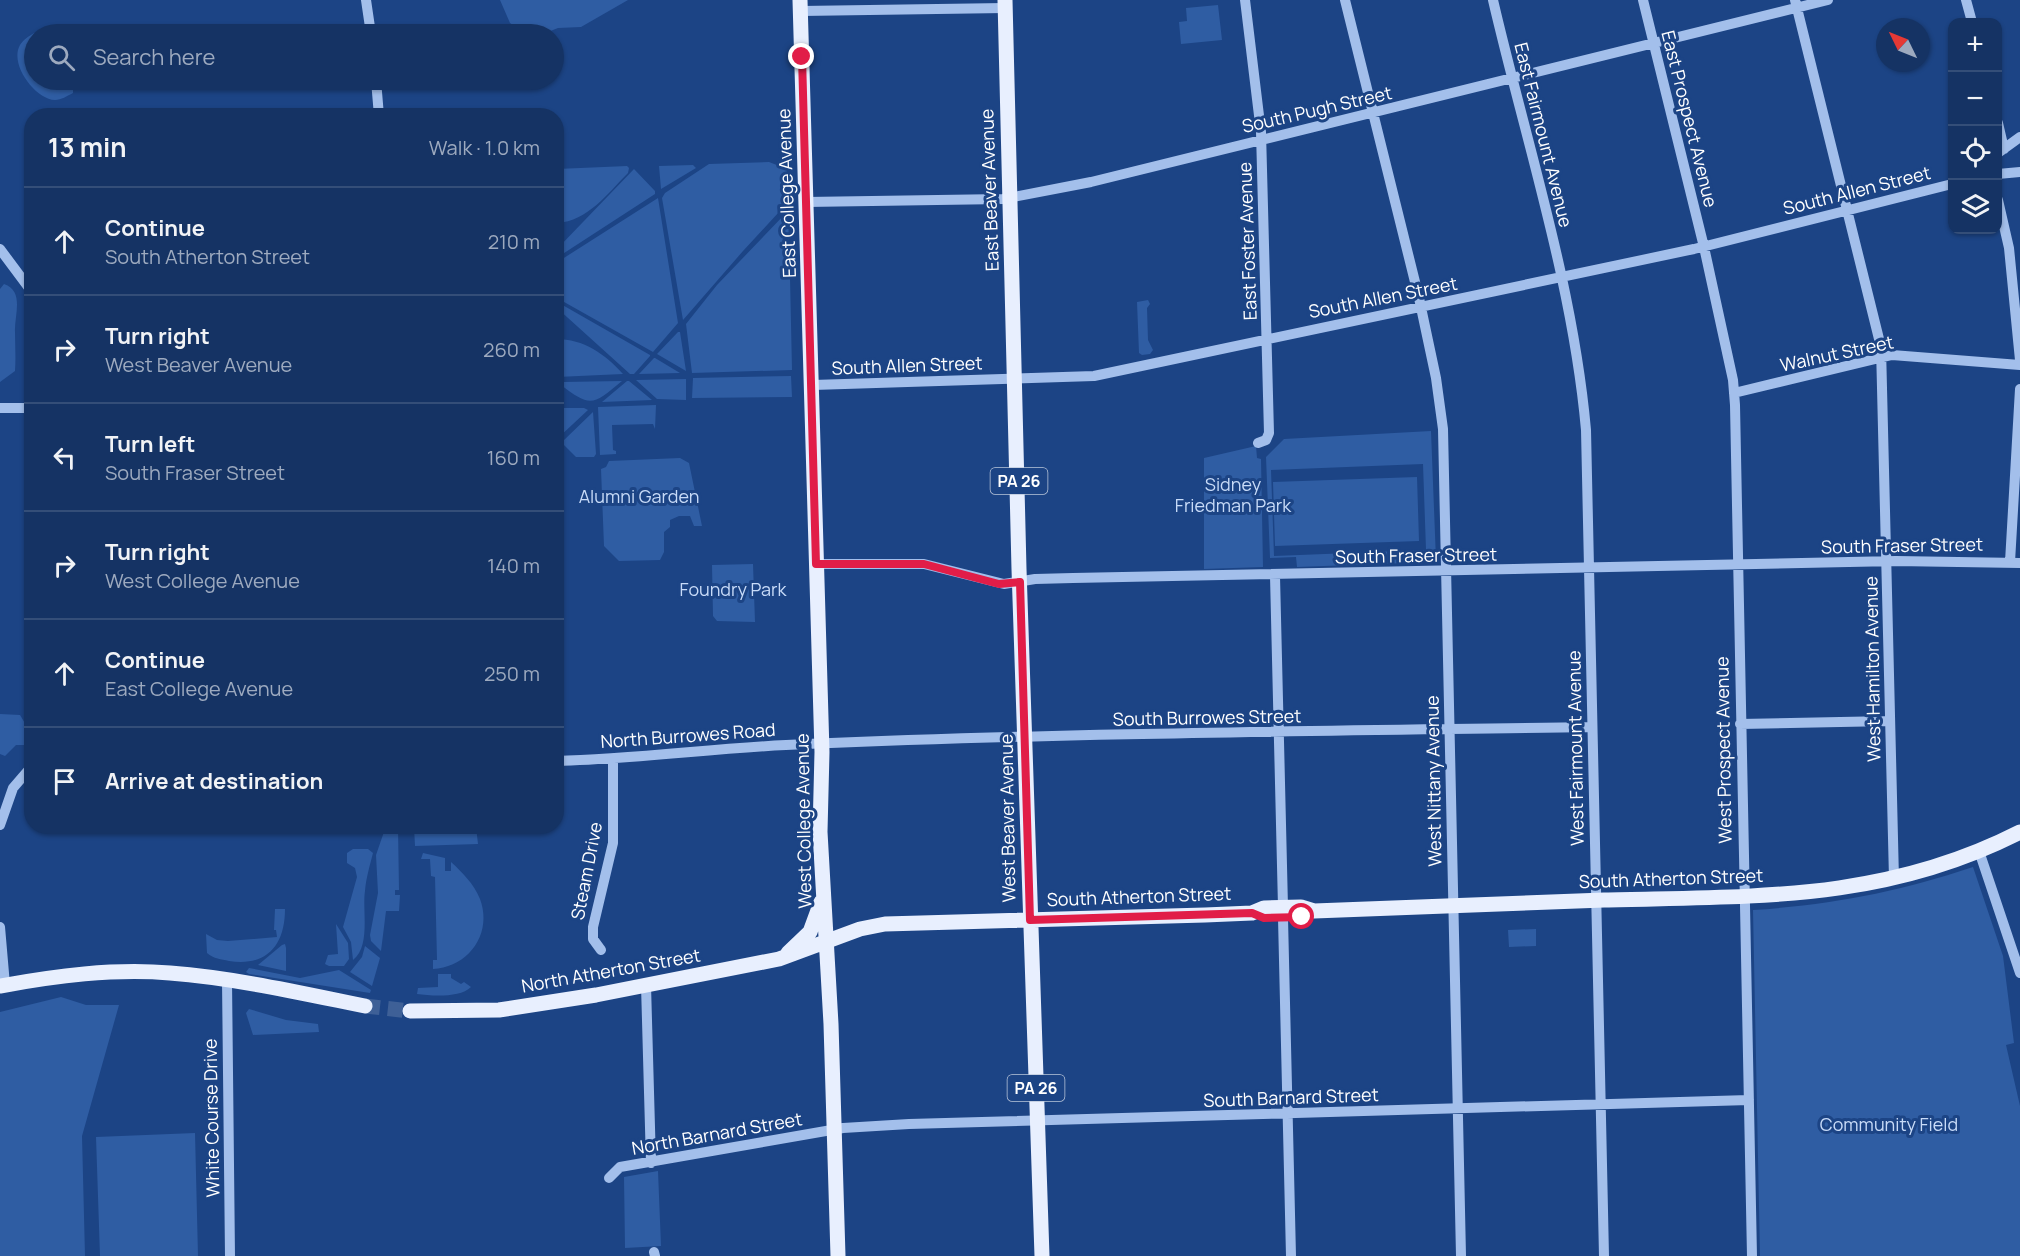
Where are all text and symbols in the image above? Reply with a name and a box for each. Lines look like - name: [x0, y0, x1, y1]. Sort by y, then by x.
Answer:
- north arrow: [1876, 18, 1930, 72]
- map controls: [1948, 18, 2002, 234]
- button: +: [1948, 18, 2002, 72]
- search box: [24, 24, 564, 90]
- street label: East Prospect Avenue: [1656, 28, 1724, 210]
- street label: East Fairmount Avenue: [1509, 40, 1579, 230]
- icon: search: [45, 41, 78, 74]
- text: Search here: [93, 42, 215, 72]
- route end: [788, 43, 814, 69]
- button: −: [1948, 72, 2002, 126]
- street label: South Pugh Street: [1239, 80, 1394, 138]
- street label: East College Avenue: [771, 108, 801, 278]
- street label: East Beaver Avenue: [974, 108, 1004, 272]
- button: locate: [1948, 126, 2002, 180]
- text: 13 min: [48, 129, 127, 165]
- text: Walk · 1.0 km: [429, 134, 540, 161]
- street label: South Allen Street: [1781, 160, 1933, 220]
- street label: East Foster Avenue: [1232, 161, 1262, 321]
- button: layers: [1948, 180, 2002, 234]
- text: Continue: [105, 213, 205, 243]
- icon: ahead: [48, 225, 81, 258]
- text: 210 m: [488, 228, 540, 255]
- text: South Atherton Street: [105, 243, 310, 270]
- street label: South Allen Street: [1306, 271, 1459, 323]
- text: Turn right: [105, 321, 210, 351]
- street label: Walnut Street: [1778, 329, 1896, 377]
- icon: right: [48, 333, 81, 366]
- text: 260 m: [483, 336, 540, 363]
- street label: South Allen Street: [831, 350, 983, 380]
- text: West Beaver Avenue: [105, 351, 292, 378]
- text: Turn left: [105, 429, 195, 459]
- icon: left: [48, 441, 81, 474]
- text: 160 m: [487, 444, 540, 471]
- text: South Fraser Street: [105, 459, 285, 486]
- road number: PA 26: [990, 468, 1048, 494]
- park label: Sidney Friedman Park: [1175, 472, 1292, 517]
- park label: Alumni Garden: [579, 484, 699, 508]
- street label: South Fraser Street: [1821, 532, 1983, 558]
- text: Turn right: [105, 537, 210, 567]
- street label: South Fraser Street: [1335, 542, 1497, 568]
- icon: right: [48, 549, 81, 582]
- text: 140 m: [487, 552, 540, 579]
- text: West College Avenue: [105, 567, 300, 594]
- street label: West Hamilton Avenue: [1858, 576, 1886, 762]
- park label: Foundry Park: [680, 577, 787, 601]
- text: Continue: [105, 645, 205, 675]
- street label: West Fairmount Avenue: [1561, 650, 1589, 846]
- street label: West Prospect Avenue: [1709, 656, 1737, 844]
- icon: ahead: [48, 657, 81, 690]
- text: 250 m: [484, 660, 540, 687]
- text: East College Avenue: [105, 675, 293, 702]
- street label: West Nittany Avenue: [1420, 695, 1446, 867]
- street label: South Burrowes Street: [1112, 703, 1302, 731]
- street label: North Burrowes Road: [600, 717, 776, 753]
- street label: West College Avenue: [789, 733, 817, 909]
- street label: West Beaver Avenue: [994, 734, 1020, 903]
- icon: arrive: [48, 765, 81, 798]
- text: Arrive at destination: [105, 766, 323, 796]
- street label: Steam Drive: [565, 820, 607, 922]
- street label: South Atherton Street: [1578, 863, 1764, 893]
- street label: South Atherton Street: [1046, 881, 1232, 911]
- route start: [1288, 903, 1314, 929]
- street label: North Atherton Street: [519, 942, 702, 998]
- street label: White Course Drive: [198, 1038, 224, 1198]
- road number: PA 26: [1008, 1075, 1064, 1101]
- street label: South Barnard Street: [1203, 1082, 1379, 1112]
- street label: North Barnard Street: [630, 1106, 804, 1160]
- park label: Community Field: [1820, 1112, 1958, 1136]

